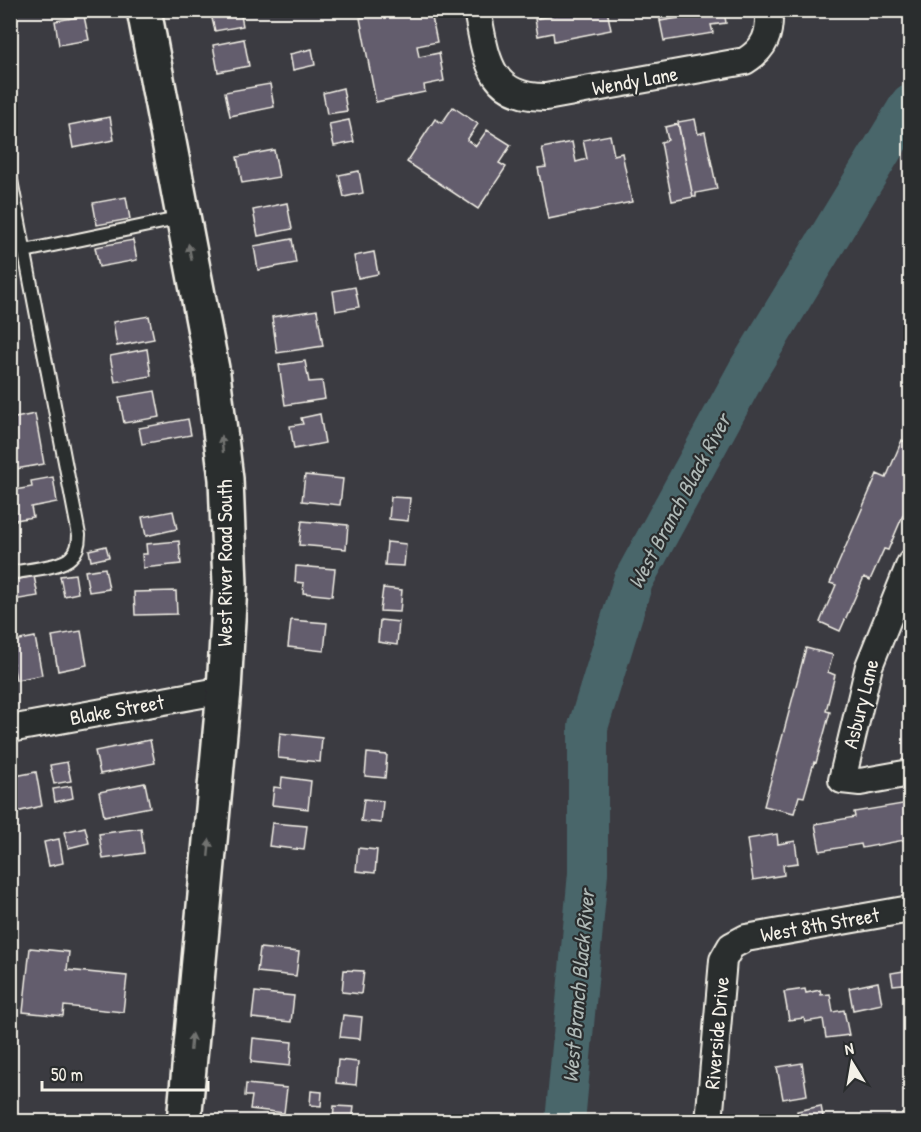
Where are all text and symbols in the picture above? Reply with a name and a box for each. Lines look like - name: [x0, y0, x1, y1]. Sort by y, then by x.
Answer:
- street label: Wendy Lane: [590, 59, 680, 102]
- one-way arrow: [185, 242, 194, 261]
- water label: West Branch Black River: [620, 406, 739, 594]
- one-way arrow: [217, 435, 226, 454]
- street label: West River Road South: [210, 479, 239, 647]
- street label: Asbury Lane: [835, 656, 886, 752]
- street label: Blake Street: [67, 687, 167, 732]
- one-way arrow: [204, 839, 214, 858]
- water label: West Branch Black River: [555, 886, 602, 1084]
- street label: West 8th Street: [758, 900, 882, 949]
- street label: Riverside Drive: [697, 976, 736, 1090]
- one-way arrow: [186, 1033, 196, 1052]
- north arrow: [822, 1033, 882, 1093]
- text: N: [843, 1037, 856, 1060]
- scale bar: [42, 1054, 208, 1092]
- text: 50 m: [51, 1062, 83, 1087]

